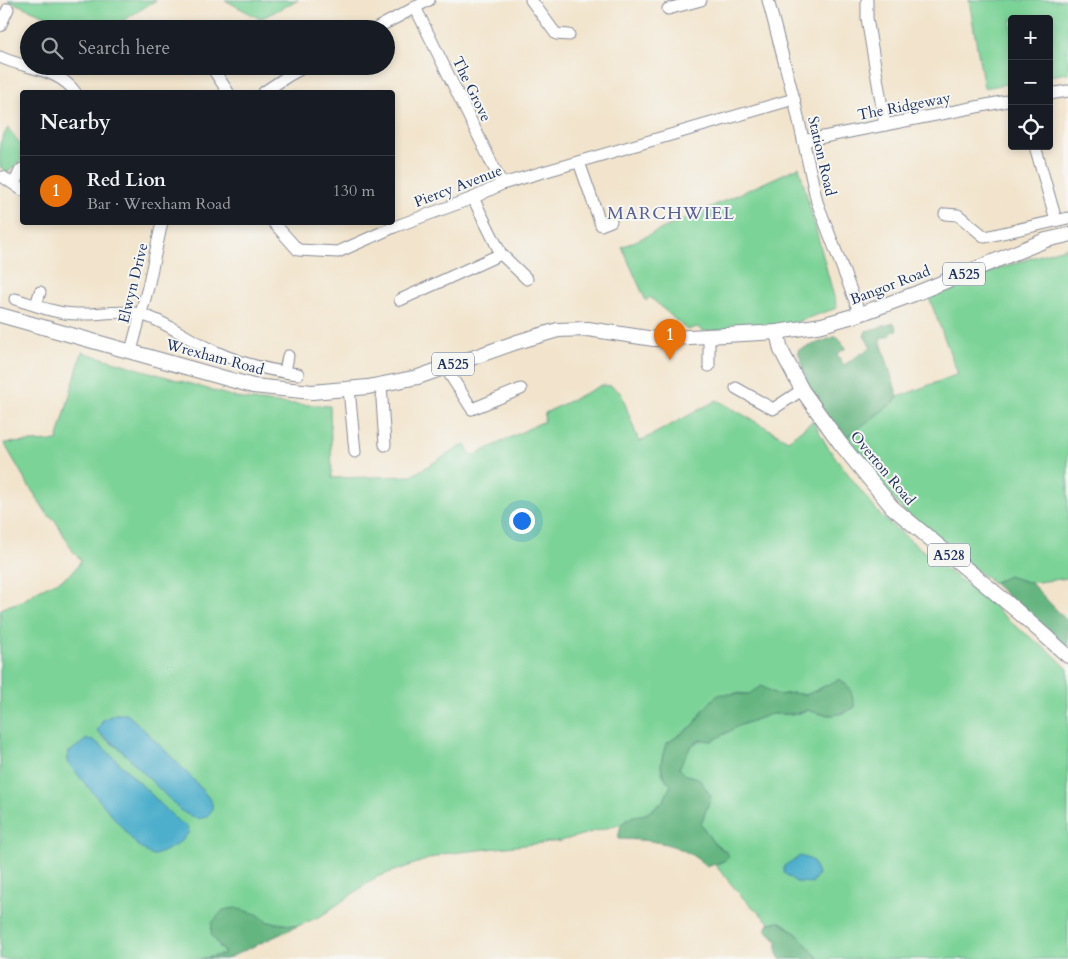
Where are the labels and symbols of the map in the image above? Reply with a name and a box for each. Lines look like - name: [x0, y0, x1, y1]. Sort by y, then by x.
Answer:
- street label: The Grove: [448, 53, 496, 125]
- street label: The Ridgeway: [856, 87, 952, 125]
- street label: Station Road: [803, 114, 841, 198]
- street label: Piercy Avenue: [411, 160, 505, 212]
- district label: MARCHWIEL: [607, 201, 735, 226]
- street label: Elwyn Drive: [113, 241, 153, 325]
- street label: Bangor Road: [847, 261, 933, 309]
- road number: A525: [943, 262, 985, 286]
- pin: 1: [654, 319, 686, 360]
- street label: Wrexham Road: [163, 334, 266, 380]
- road number: A525: [432, 352, 474, 376]
- street label: Overton Road: [846, 427, 920, 509]
- your location: [509, 508, 535, 534]
- road number: A528: [928, 544, 970, 566]

